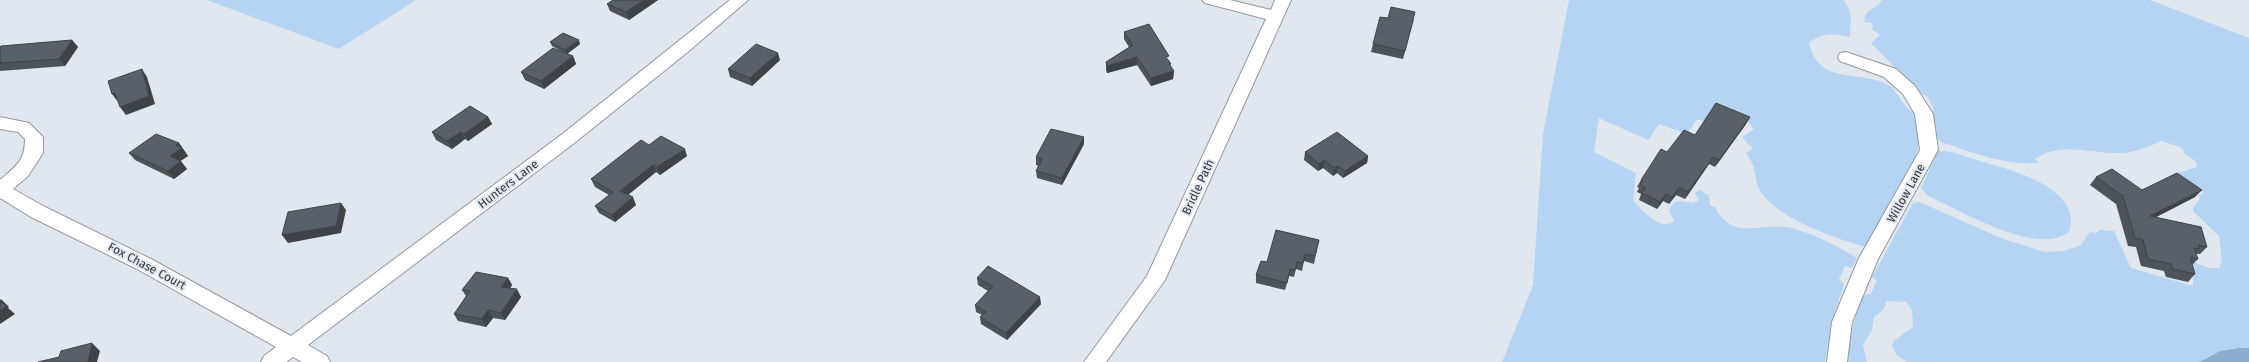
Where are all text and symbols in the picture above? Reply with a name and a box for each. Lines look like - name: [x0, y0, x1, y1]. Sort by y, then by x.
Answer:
- street label: Hunters Lane: [475, 157, 541, 211]
- street label: Bridle Path: [1179, 157, 1217, 217]
- street label: Willow Lane: [1884, 161, 1928, 225]
- street label: Fox Chase Court: [106, 240, 189, 293]

